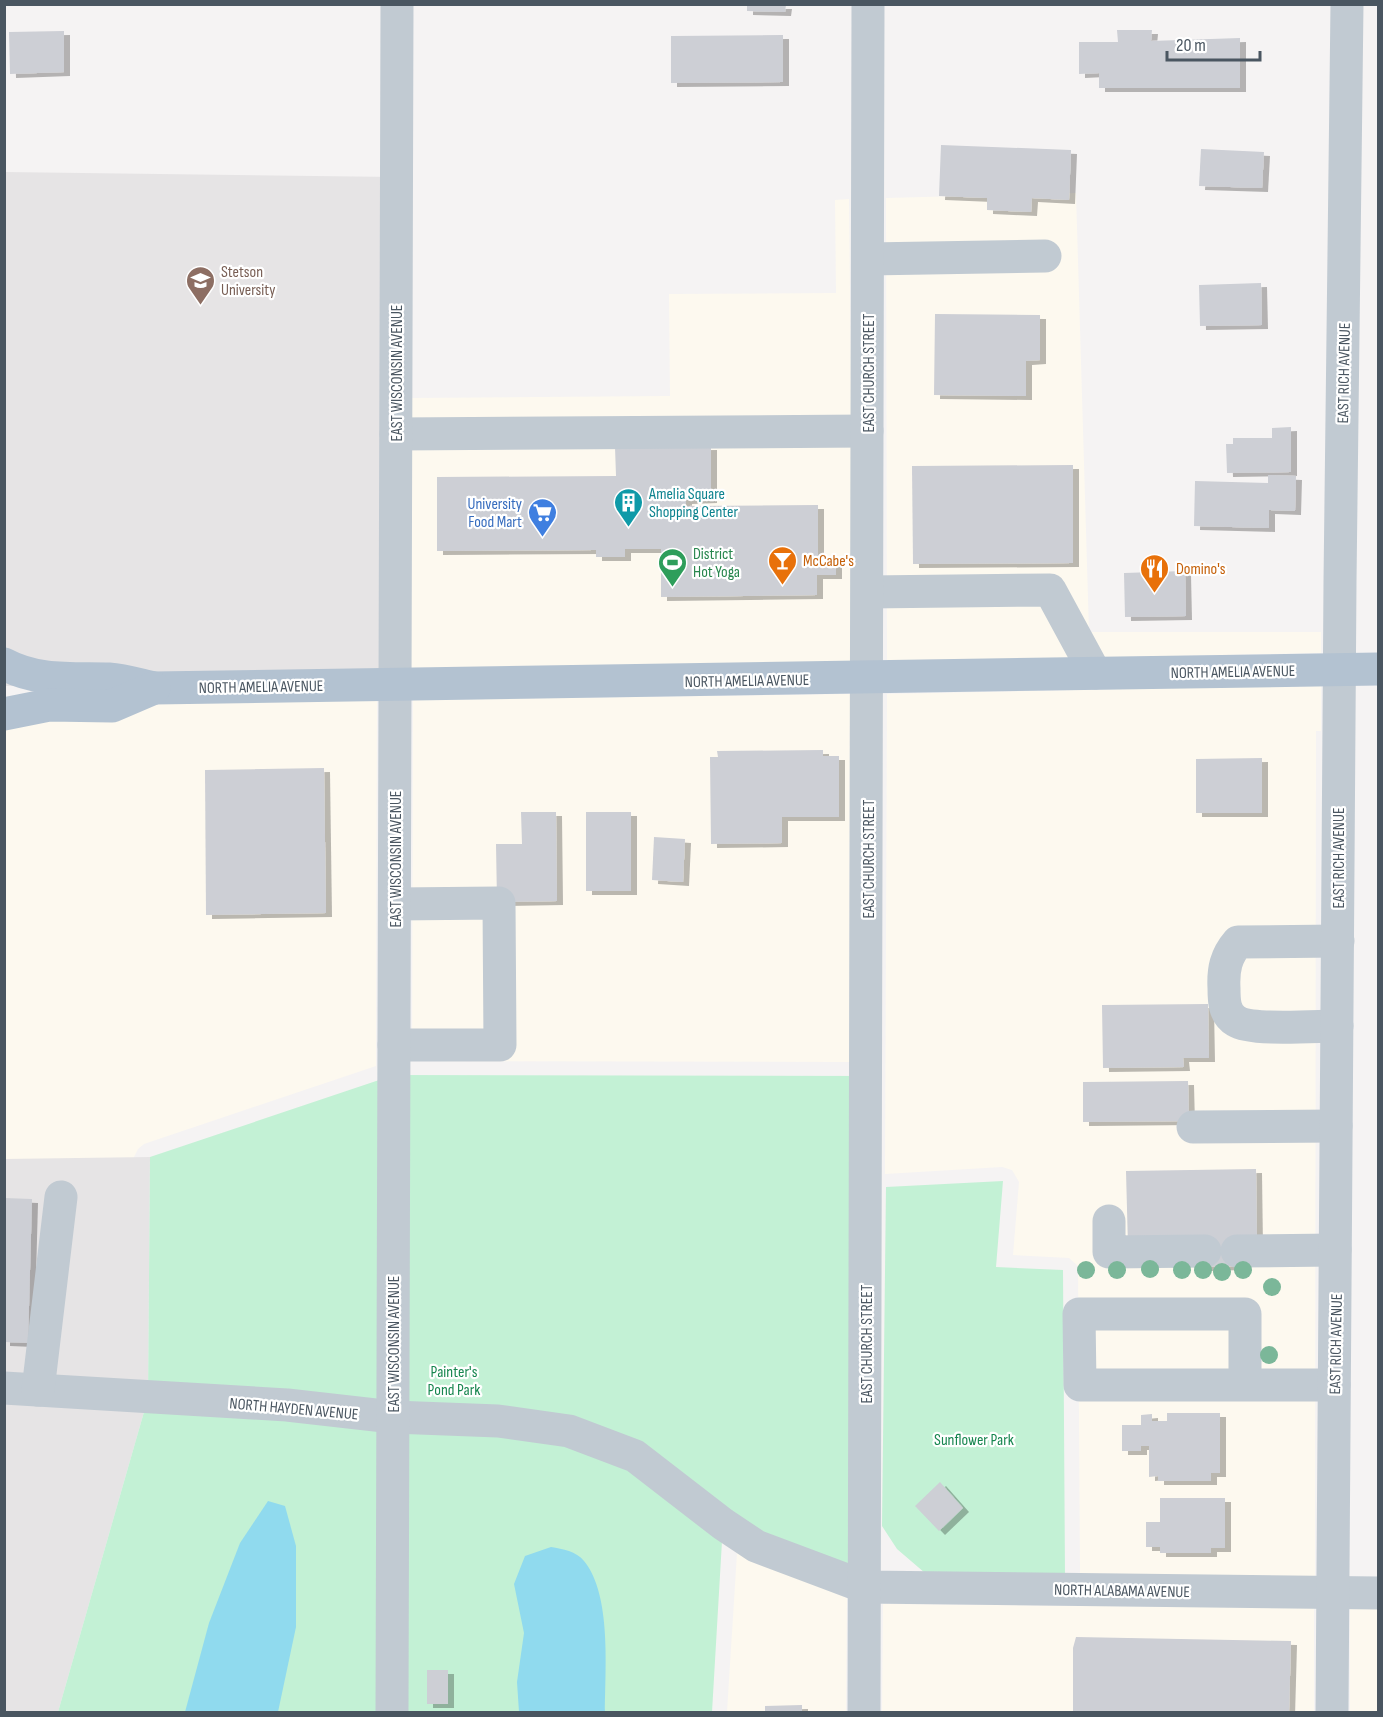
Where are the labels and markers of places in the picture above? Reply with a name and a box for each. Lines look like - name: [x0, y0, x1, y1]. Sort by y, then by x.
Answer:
- place label: Stetson University: [221, 263, 275, 300]
- school or university icon: Stetson University: [184, 264, 216, 306]
- place label: Amelia Square Shopping Center: [648, 485, 739, 522]
- building icon: Amelia Square Shopping Center: [612, 486, 644, 528]
- place label: University Food Mart: [468, 495, 522, 532]
- supermarket icon: University Food Mart: [527, 496, 559, 538]
- bar icon: McCabe's: [766, 544, 798, 586]
- place label: District Hot Yoga: [693, 545, 740, 582]
- sports icon: District Hot Yoga: [656, 546, 688, 588]
- place label: McCabe's: [803, 552, 854, 571]
- restaurant icon: Domino's: [1139, 552, 1171, 594]
- place label: Domino's: [1176, 560, 1226, 579]

